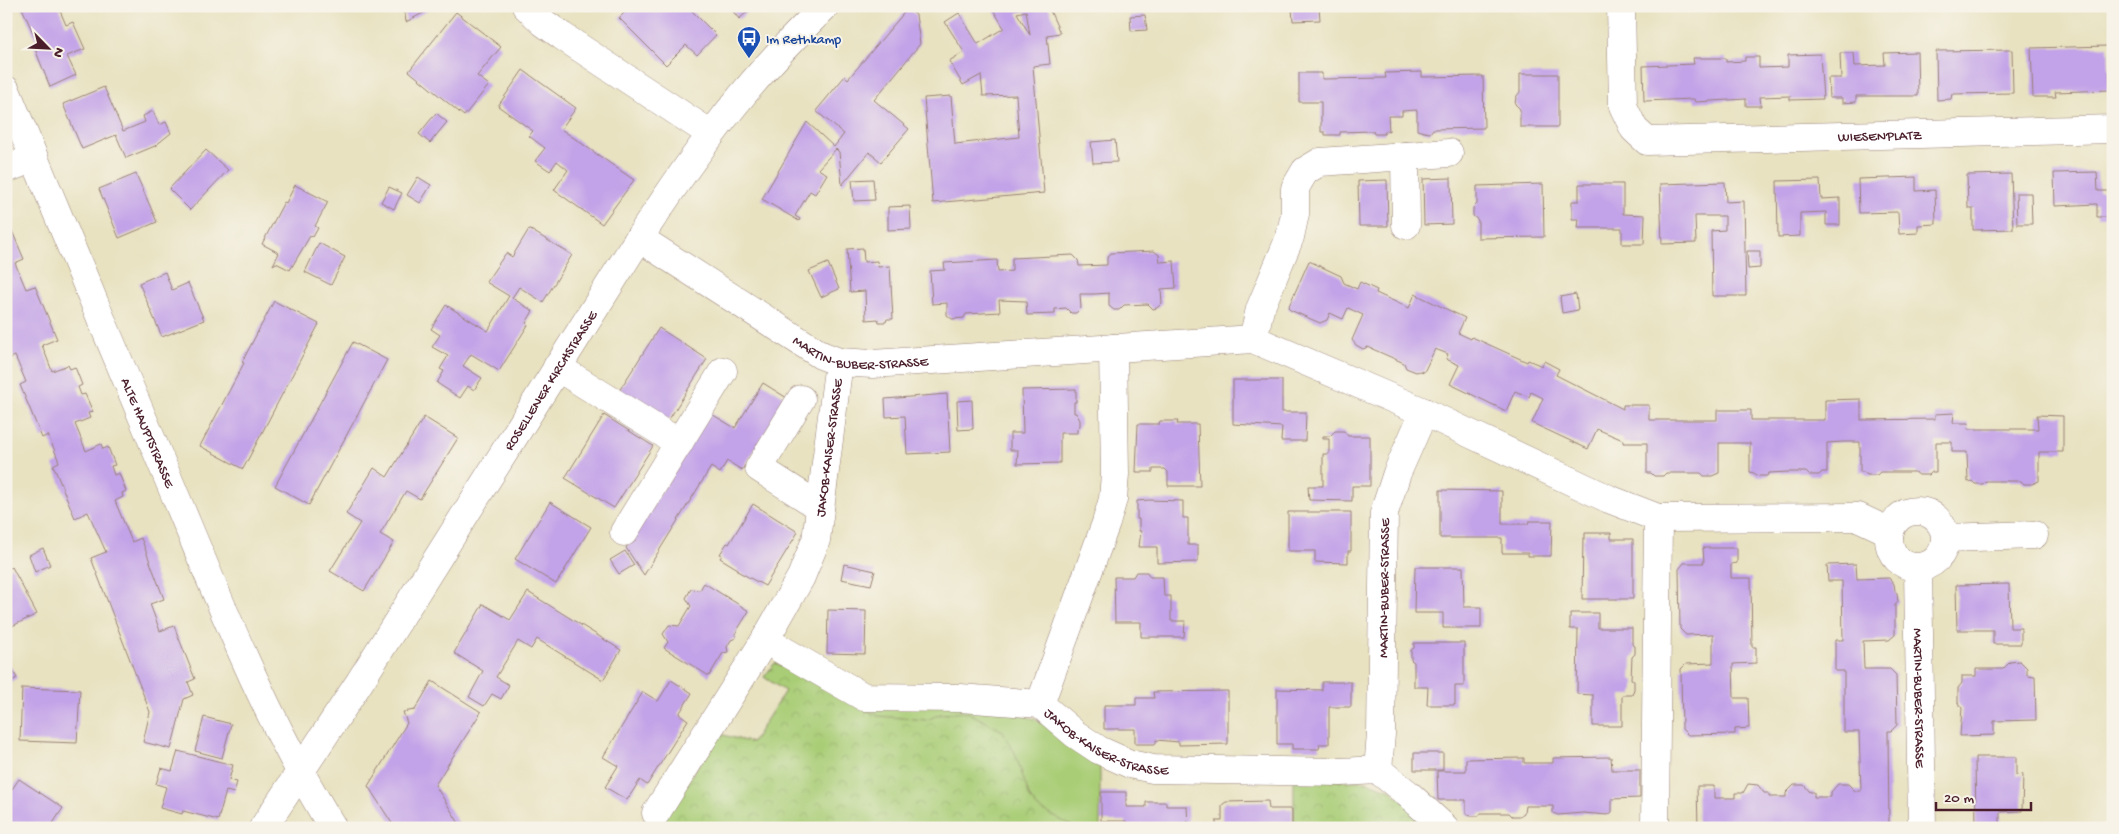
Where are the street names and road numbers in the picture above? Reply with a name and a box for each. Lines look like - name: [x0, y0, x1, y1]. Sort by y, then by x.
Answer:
- street label: WIESENPLATZ: [1838, 128, 1923, 147]
- street label: ROSELLENER KIRCHSTRASSE: [502, 307, 603, 454]
- street label: MARTIN-BUBER-STRASSE: [789, 333, 930, 375]
- street label: ALTE HAUPTSTRASSE: [116, 376, 178, 492]
- street label: JAKOB-KAISER-STRASSE: [813, 377, 848, 518]
- street label: MARTIN-BUBER-STRASSE: [1376, 517, 1395, 658]
- street label: MARTIN-BUBER-STRASSE: [1908, 628, 1927, 769]
- street label: JAKOB-KAISER-STRASSE: [1040, 705, 1170, 780]

